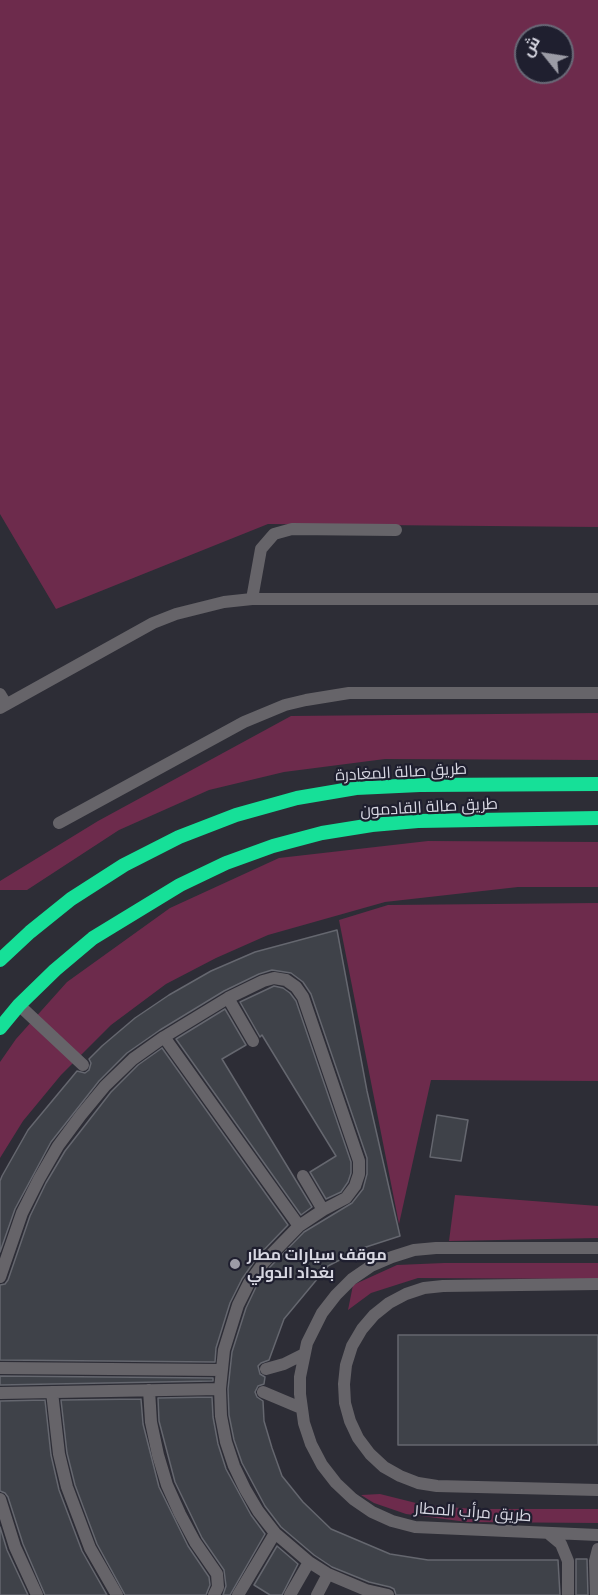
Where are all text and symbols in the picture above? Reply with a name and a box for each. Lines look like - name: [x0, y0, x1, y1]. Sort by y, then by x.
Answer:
- north arrow: [514, 24, 574, 84]
- text: ش: [516, 32, 543, 59]
- street label: طريق صالة المغادرة: [335, 759, 467, 785]
- street label: طريق صالة القادمون: [360, 794, 498, 820]
- place label: موقف سيارات مطار بغداد الدولي: [247, 1245, 387, 1283]
- marker: موقف سيارات مطار بغداد الدولي: [228, 1257, 242, 1271]
- street label: طريق مرأب المطار: [414, 1498, 532, 1526]

